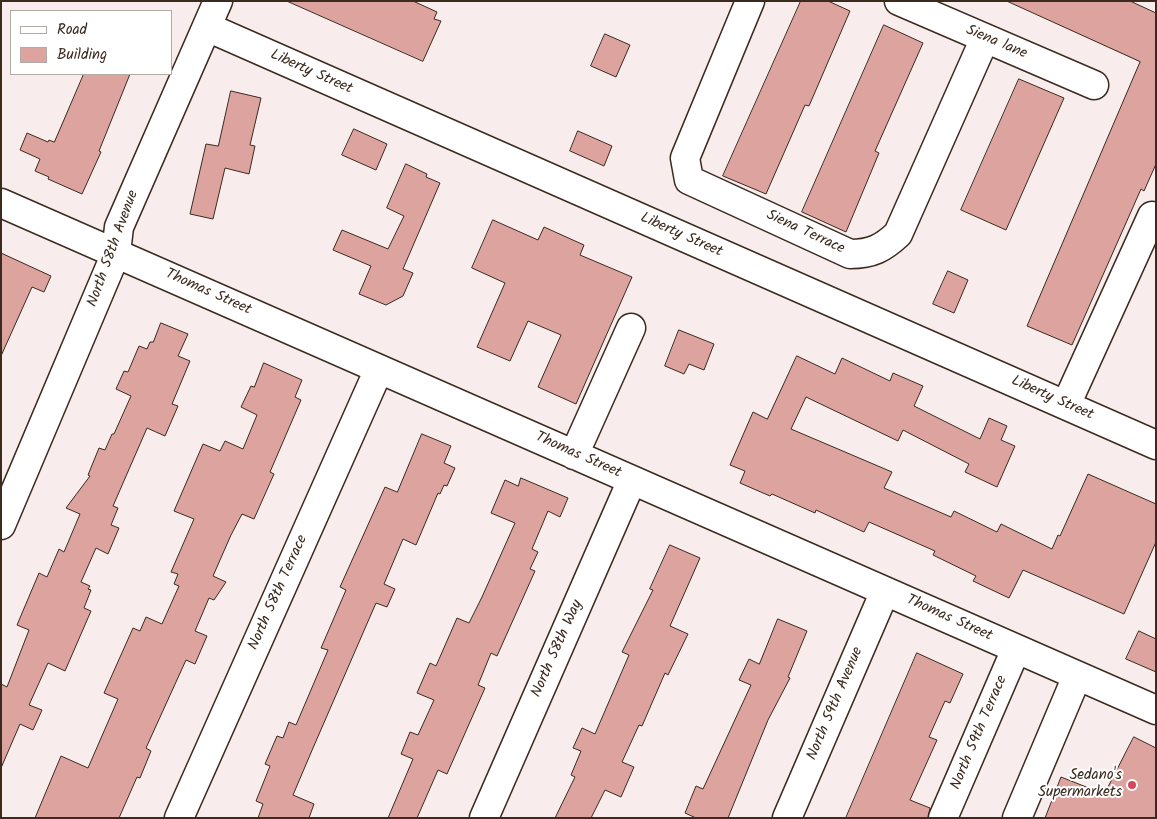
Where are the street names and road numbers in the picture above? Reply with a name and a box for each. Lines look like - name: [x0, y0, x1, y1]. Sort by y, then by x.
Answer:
- street label: Siena lane: [963, 22, 1029, 64]
- street label: Liberty Street: [267, 47, 355, 99]
- street label: North 58th Avenue: [85, 188, 143, 310]
- street label: Siena Terrace: [763, 207, 847, 259]
- street label: Liberty Street: [637, 210, 725, 262]
- street label: Thomas Street: [162, 266, 254, 320]
- street label: Liberty Street: [1008, 373, 1096, 425]
- street label: Thomas Street: [532, 429, 624, 483]
- street label: North 58th Terrace: [246, 533, 312, 653]
- street label: Thomas Street: [903, 592, 995, 646]
- street label: North 58th Way: [529, 598, 587, 700]
- street label: North 59th Avenue: [804, 645, 868, 763]
- street label: North 59th Terrace: [948, 673, 1012, 793]

